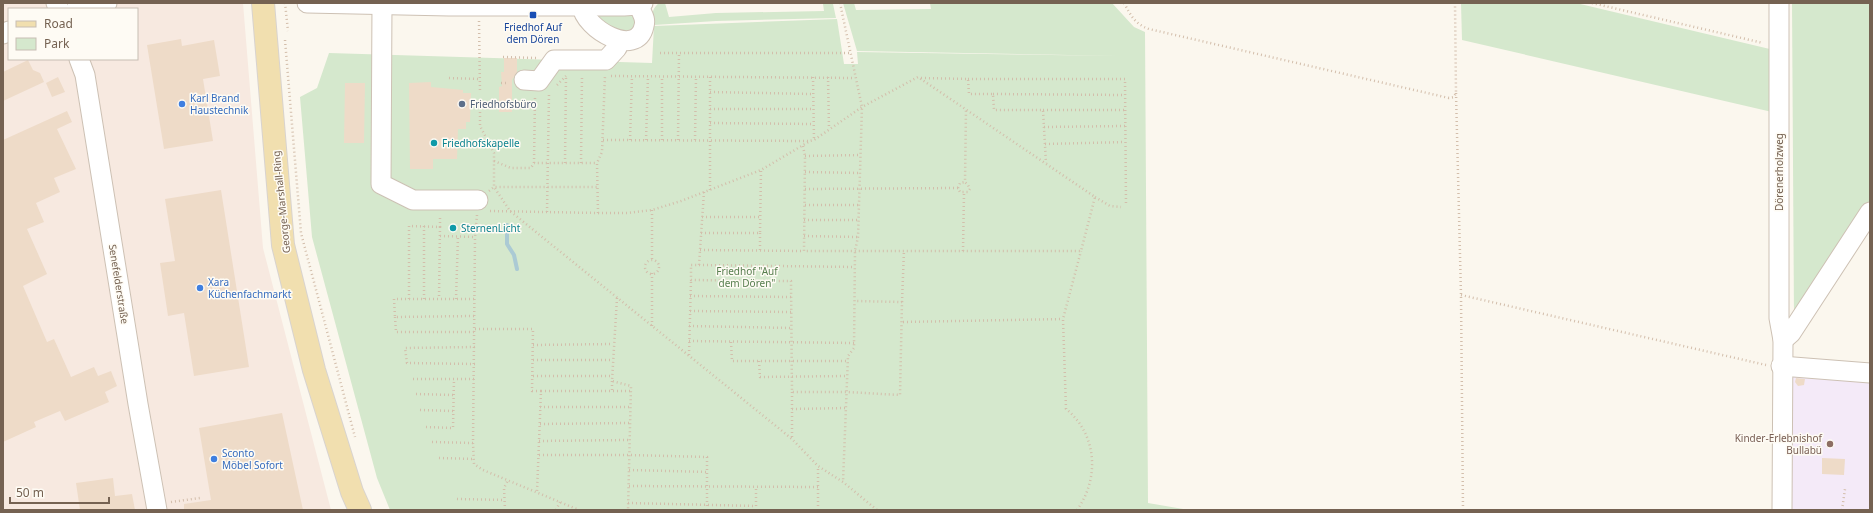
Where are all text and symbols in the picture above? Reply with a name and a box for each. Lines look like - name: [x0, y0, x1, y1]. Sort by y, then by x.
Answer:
- legend: [8, 8, 138, 60]
- marker: Friedhof Auf dem Dören: [528, 10, 538, 20]
- text: Road: [44, 15, 73, 32]
- place label: Friedhof Auf dem Dören: [504, 20, 563, 46]
- text: Park: [44, 35, 70, 52]
- place label: Karl Brand Haustechnik: [190, 91, 249, 117]
- place label: Friedhofsbüro: [470, 97, 536, 111]
- marker: Karl Brand Haustechnik: [177, 99, 187, 109]
- marker: Friedhofsbüro: [457, 99, 467, 109]
- street label: Dörenerholzweg: [1772, 133, 1786, 211]
- place label: Friedhofskapelle: [442, 136, 520, 150]
- marker: Friedhofskapelle: [429, 138, 439, 148]
- street label: George-Marshall-Ring: [269, 150, 293, 254]
- place label: SternenLicht: [461, 221, 521, 235]
- marker: SternenLicht: [448, 223, 458, 233]
- street label: Senefelderstraße: [106, 243, 132, 325]
- park label: Friedhof "Auf dem Dören": [716, 264, 778, 290]
- place label: Xara Küchenfachmarkt: [208, 275, 292, 301]
- marker: Xara Küchenfachmarkt: [195, 283, 205, 293]
- place label: Kinder-Erlebnishof Bullabü: [1735, 431, 1823, 457]
- marker: Kinder-Erlebnishof Bullabü: [1825, 439, 1835, 449]
- place label: Sconto Möbel Sofort: [222, 446, 283, 472]
- marker: Sconto Möbel Sofort: [209, 454, 219, 464]
- scale bar: [10, 479, 109, 505]
- text: 50 m: [16, 484, 44, 501]

